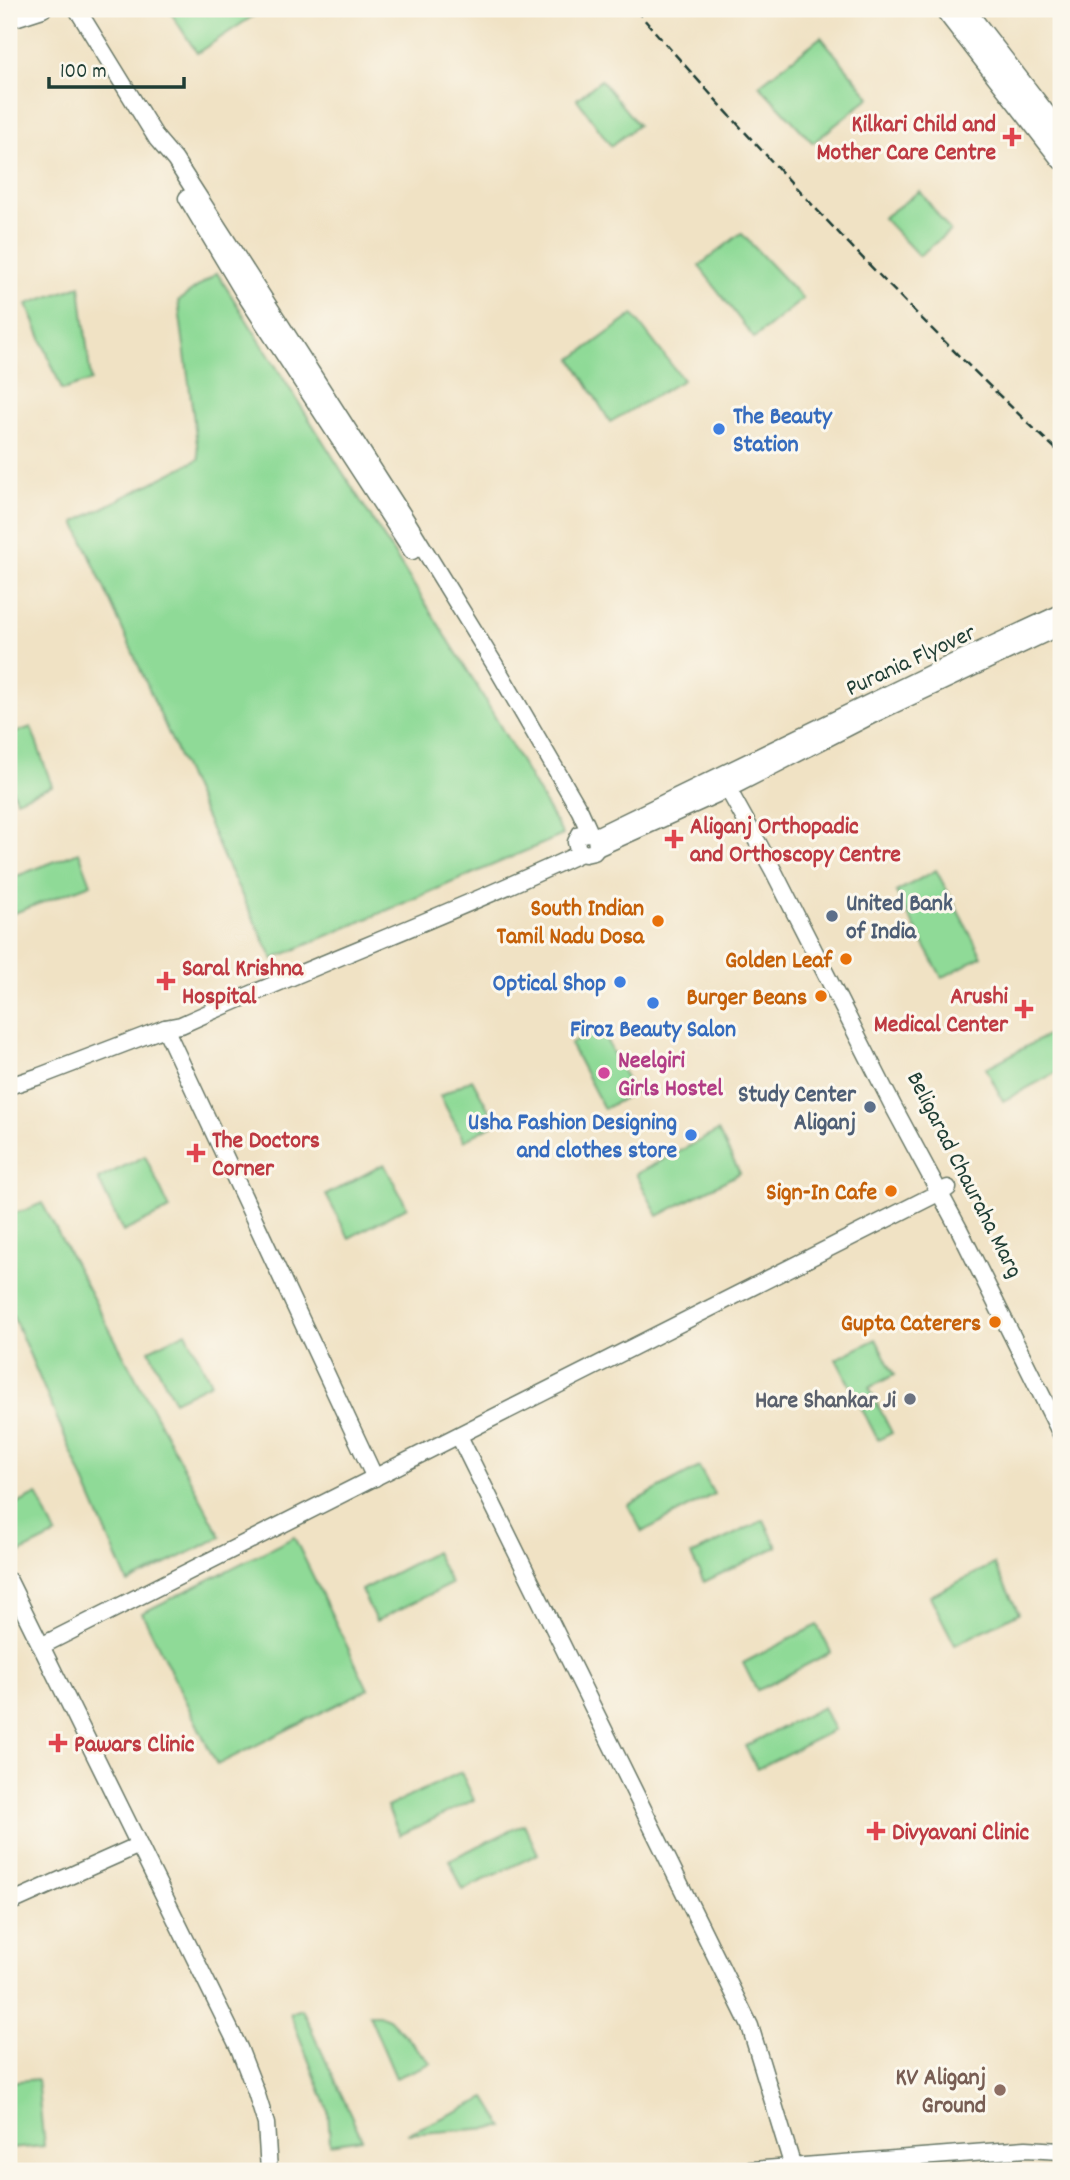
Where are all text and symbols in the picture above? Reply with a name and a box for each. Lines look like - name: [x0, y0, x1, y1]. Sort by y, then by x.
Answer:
- scale bar: [49, 46, 184, 90]
- text: 100 m: [60, 58, 107, 88]
- place label: Kilkari Child and Mother Care Centre: [817, 109, 996, 171]
- marker: Kilkari Child and Mother Care Centre: [1002, 127, 1022, 147]
- place label: The Beauty Station: [733, 401, 833, 463]
- marker: The Beauty Station: [711, 421, 727, 437]
- street label: Purania Flyover: [841, 617, 982, 707]
- place label: Aliganj Orthopadic and Orthoscopy Centre: [690, 811, 901, 873]
- marker: Aliganj Orthopadic and Orthoscopy Centre: [664, 829, 684, 849]
- place label: United Bank of India: [846, 888, 953, 950]
- place label: South Indian Tamil Nadu Dosa: [496, 893, 645, 955]
- marker: United Bank of India: [824, 908, 840, 924]
- marker: South Indian Tamil Nadu Dosa: [650, 913, 666, 929]
- place label: Golden Leaf: [725, 945, 834, 979]
- marker: Golden Leaf: [838, 951, 854, 967]
- place label: Saral Krishna Hospital: [182, 953, 304, 1015]
- place label: Optical Shop: [492, 968, 606, 1002]
- marker: Saral Krishna Hospital: [156, 971, 176, 991]
- marker: Optical Shop: [612, 974, 628, 990]
- place label: Arushi Medical Center: [874, 981, 1009, 1043]
- place label: Burger Beans: [687, 982, 807, 1016]
- marker: Burger Beans: [813, 988, 829, 1004]
- marker: Firoz Beauty Salon: [645, 995, 661, 1011]
- marker: Arushi Medical Center: [1014, 999, 1034, 1019]
- place label: Firoz Beauty Salon: [570, 1014, 736, 1048]
- place label: Neelgiri Girls Hostel: [618, 1045, 723, 1107]
- marker: Neelgiri Girls Hostel: [596, 1065, 612, 1081]
- street label: Beligarad Chauraha Marg: [896, 1066, 1030, 1285]
- place label: Study Center Aliganj: [738, 1079, 857, 1141]
- marker: Study Center Aliganj: [862, 1099, 878, 1115]
- place label: Usha Fashion Designing and clothes store: [468, 1107, 677, 1169]
- place label: The Doctors Corner: [212, 1125, 320, 1187]
- marker: Usha Fashion Designing and clothes store: [683, 1127, 699, 1143]
- marker: The Doctors Corner: [186, 1143, 206, 1163]
- place label: Sign-In Cafe: [766, 1177, 877, 1211]
- marker: Sign-In Cafe: [883, 1183, 899, 1199]
- place label: Gupta Caterers: [841, 1308, 981, 1342]
- marker: Gupta Caterers: [987, 1314, 1003, 1330]
- place label: Hare Shankar Ji: [755, 1385, 897, 1419]
- marker: Hare Shankar Ji: [902, 1391, 918, 1407]
- place label: Pawars Clinic: [74, 1729, 195, 1763]
- marker: Pawars Clinic: [48, 1733, 68, 1753]
- place label: Divyavani Clinic: [892, 1817, 1029, 1851]
- marker: Divyavani Clinic: [866, 1821, 886, 1841]
- place label: KV Aliganj Ground: [896, 2062, 986, 2124]
- marker: KV Aliganj Ground: [992, 2082, 1008, 2098]

